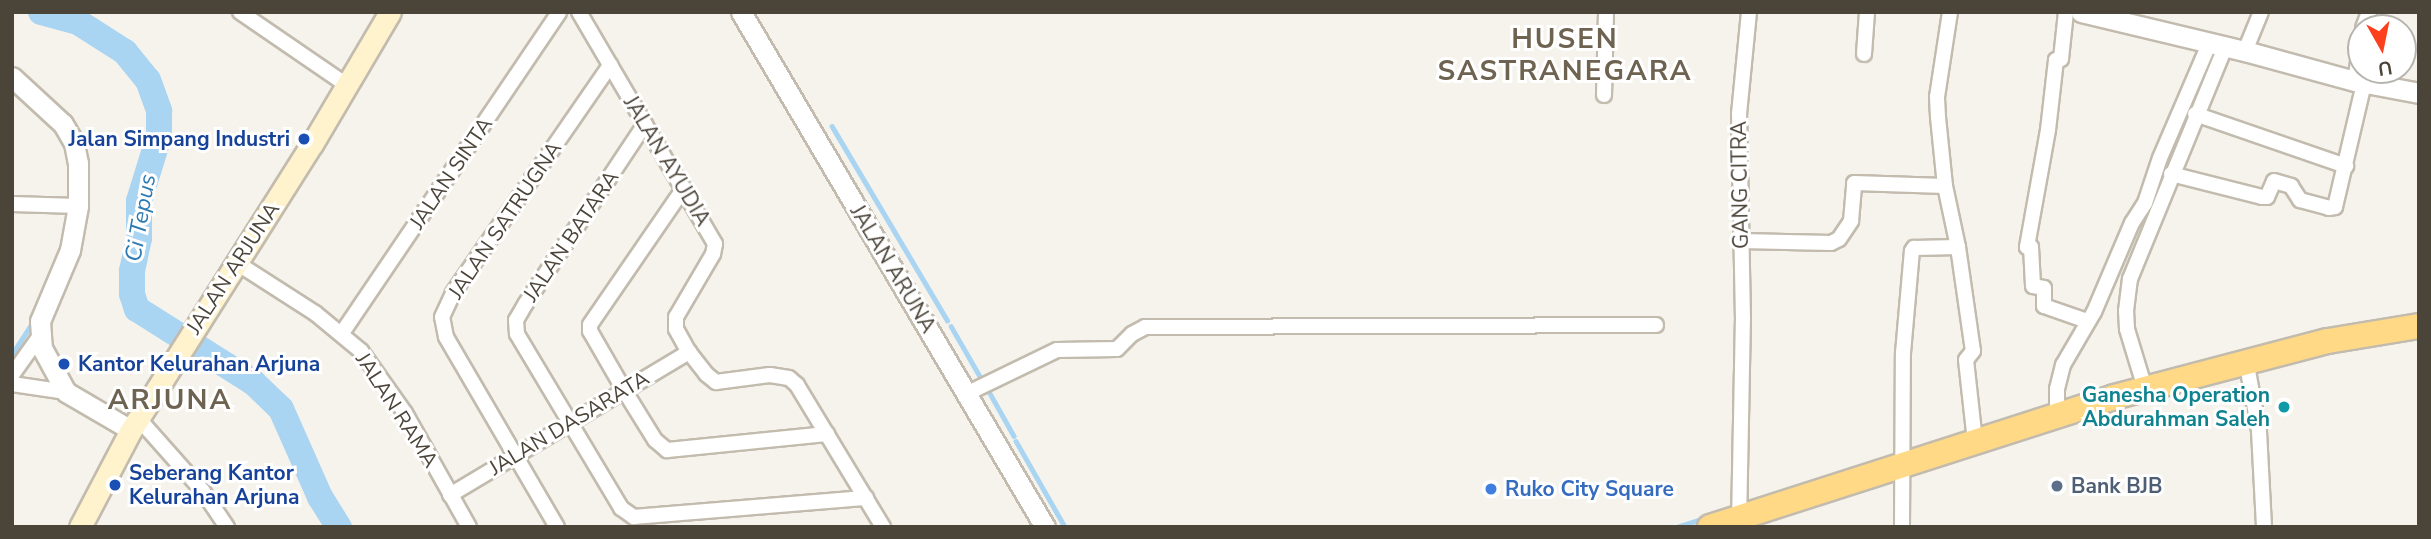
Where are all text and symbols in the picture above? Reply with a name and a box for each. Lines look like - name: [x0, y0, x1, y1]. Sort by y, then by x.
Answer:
- north arrow: [2347, 14, 2417, 84]
- district label: HUSEN SASTRANEGARA: [1439, 22, 1691, 88]
- text: U: [2376, 54, 2394, 82]
- street label: JALAN AYUDIA: [618, 91, 716, 231]
- street label: JALAN SINTA: [404, 112, 498, 234]
- street label: GANG CITRA: [1726, 121, 1754, 249]
- place label: Jalan Simpang Industri: [68, 126, 290, 152]
- marker: Jalan Simpang Industri: [296, 131, 312, 147]
- street label: JALAN SATRUGNA: [443, 137, 567, 303]
- street label: JALAN BATARA: [518, 166, 624, 306]
- water label: Ci Tepus: [120, 172, 162, 264]
- street label: JALAN ARJUNA: [181, 198, 285, 338]
- street label: JALAN ARUNA: [845, 200, 941, 338]
- street label: JALAN RAMA: [351, 348, 443, 472]
- place label: Kantor Kelurahan Arjuna: [78, 351, 320, 377]
- marker: Kantor Kelurahan Arjuna: [56, 356, 72, 372]
- street label: JALAN DASARATA: [485, 365, 653, 481]
- place label: Ganesha Operation Abdurahman Saleh: [2082, 382, 2270, 432]
- district label: ARJUNA: [108, 383, 232, 417]
- marker: Ganesha Operation Abdurahman Saleh: [2276, 399, 2292, 415]
- place label: Seberang Kantor Kelurahan Arjuna: [129, 460, 299, 510]
- place label: Bank BJB: [2071, 473, 2162, 499]
- place label: Ruko City Square: [1505, 476, 1674, 502]
- marker: Seberang Kantor Kelurahan Arjuna: [107, 477, 123, 493]
- marker: Bank BJB: [2049, 478, 2065, 494]
- marker: Ruko City Square: [1483, 481, 1499, 497]

